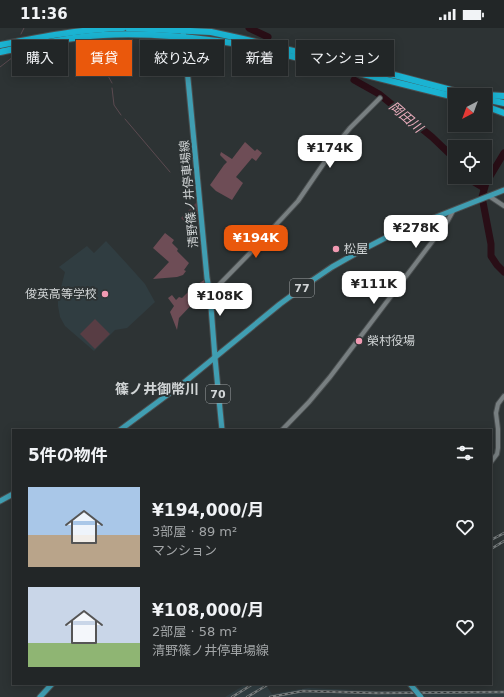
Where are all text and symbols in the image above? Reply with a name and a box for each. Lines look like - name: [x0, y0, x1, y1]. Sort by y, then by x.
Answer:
- text: 11:36: [20, 5, 68, 23]
- chip: 購入: [12, 40, 68, 76]
- chip: 賃貸: [76, 40, 132, 76]
- chip: 絞り込み: [140, 40, 224, 76]
- chip: 新着: [232, 40, 288, 76]
- chip: マンション: [296, 40, 394, 76]
- north arrow: [448, 88, 492, 132]
- map controls: [448, 88, 492, 184]
- water label: 岡田川: [386, 99, 427, 137]
- pin: ¥174K: [302, 135, 358, 169]
- street label: 清野篠ノ井停車場線: [177, 140, 201, 248]
- text: ¥174K: [307, 140, 353, 155]
- button: locate: [448, 140, 492, 184]
- pin: ¥278K: [388, 215, 444, 249]
- text: ¥278K: [393, 220, 439, 235]
- pin: ¥194K: [228, 225, 284, 259]
- text: ¥194K: [233, 230, 279, 245]
- place label: 松屋: [344, 242, 368, 256]
- marker: 松屋: [331, 244, 341, 254]
- pin: ¥111K: [346, 271, 402, 305]
- text: ¥111K: [351, 276, 397, 291]
- road number: 77: [290, 279, 314, 297]
- pin: ¥108K: [192, 283, 248, 317]
- place label: 俊英高等学校: [25, 287, 97, 301]
- text: ¥108K: [197, 288, 243, 303]
- marker: 俊英高等学校: [100, 289, 110, 299]
- place label: 榮村役場: [367, 334, 415, 348]
- marker: 榮村役場: [354, 336, 364, 346]
- district label: 篠ノ井御幣川: [115, 381, 199, 397]
- road number: 70: [206, 385, 230, 403]
- icon: filters: [454, 442, 476, 464]
- text: 5件の物件: [28, 445, 108, 465]
- text: ¥194,000/月: [152, 500, 264, 520]
- icon: home: [60, 503, 108, 551]
- icon: heart: [454, 516, 476, 538]
- text: 3部屋 · 89 m²: [152, 524, 237, 539]
- text: マンション: [152, 543, 217, 558]
- text: ¥108,000/月: [152, 600, 264, 620]
- icon: home: [60, 603, 108, 651]
- icon: heart: [454, 616, 476, 638]
- text: 2部屋 · 58 m²: [152, 624, 237, 639]
- text: 清野篠ノ井停車場線: [152, 643, 269, 658]

